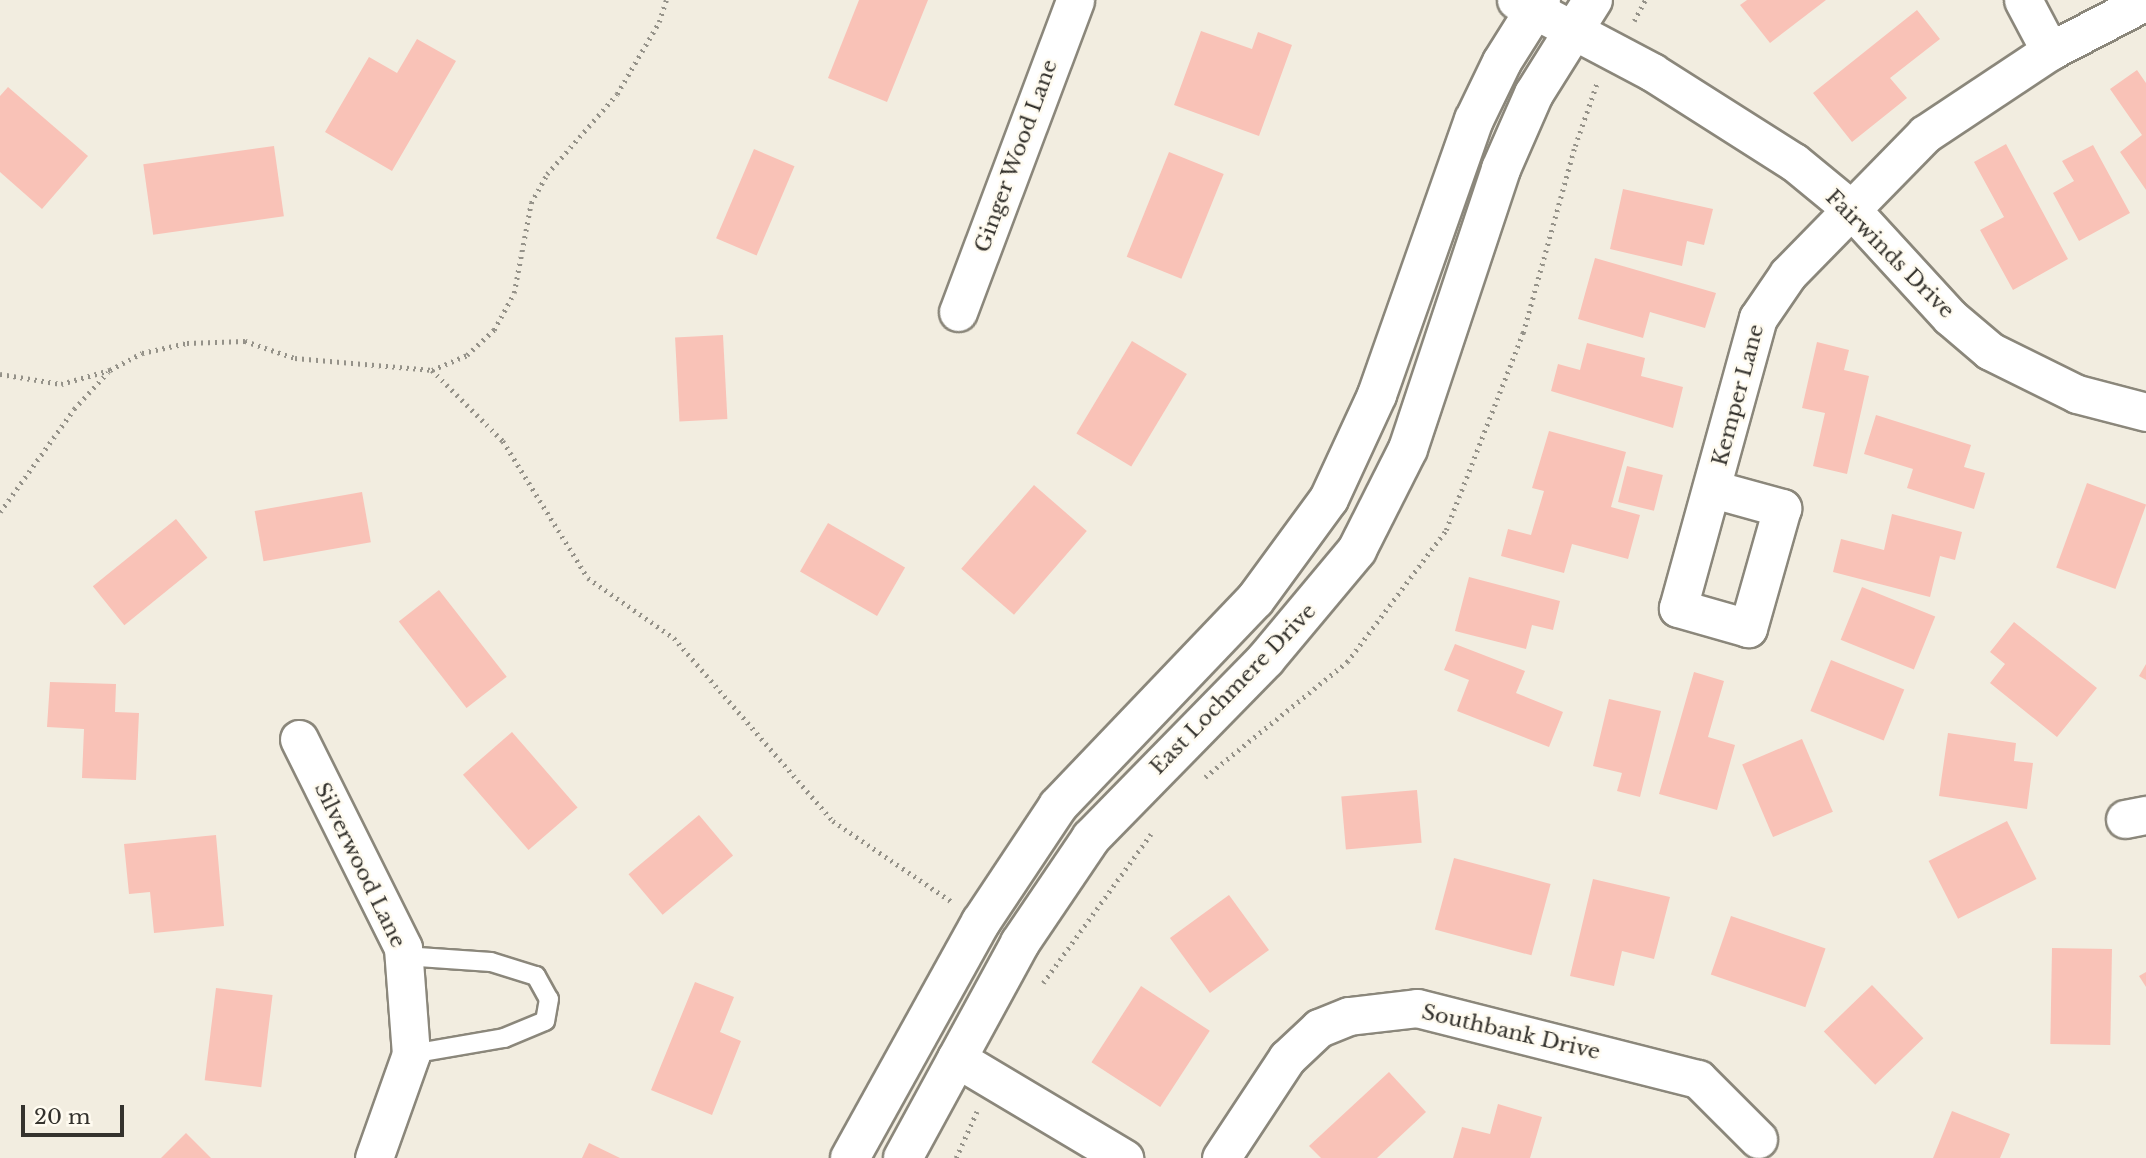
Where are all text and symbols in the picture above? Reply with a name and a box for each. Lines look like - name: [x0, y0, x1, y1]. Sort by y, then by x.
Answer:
- street label: Ginger Wood Lane: [969, 56, 1063, 256]
- street label: Fairwinds Drive: [1820, 184, 1960, 324]
- street label: Kemper Lane: [1707, 321, 1769, 469]
- street label: East Lochmere Drive: [1145, 598, 1321, 780]
- street label: Silverwood Lane: [309, 778, 411, 952]
- street label: Southbank Drive: [1419, 999, 1603, 1065]
- scale bar: [24, 1092, 128, 1136]
- text: 20 m: [34, 1104, 91, 1130]

